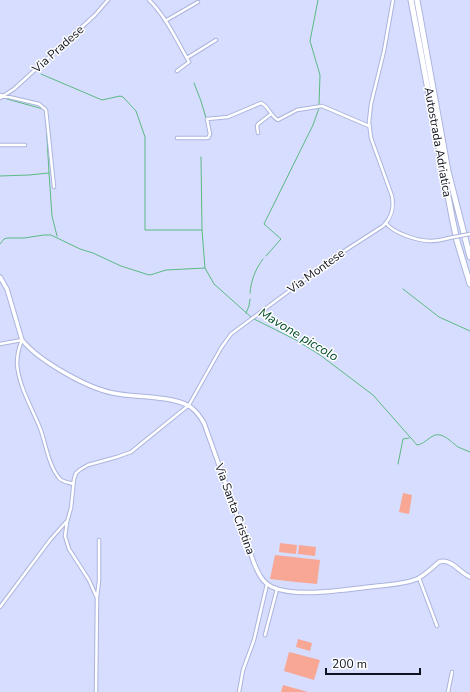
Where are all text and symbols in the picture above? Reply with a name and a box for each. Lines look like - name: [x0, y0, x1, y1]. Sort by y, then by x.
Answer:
- street label: Via Pradese: [28, 22, 87, 77]
- street label: Autostrada Adriatica: [420, 86, 456, 198]
- street label: Via Montese: [283, 245, 348, 298]
- water label: Mavone piccolo: [255, 304, 342, 366]
- street label: Via Santa Cristina: [211, 460, 259, 557]
- scale bar: [326, 650, 420, 676]
- text: 200 m: [332, 656, 367, 672]

